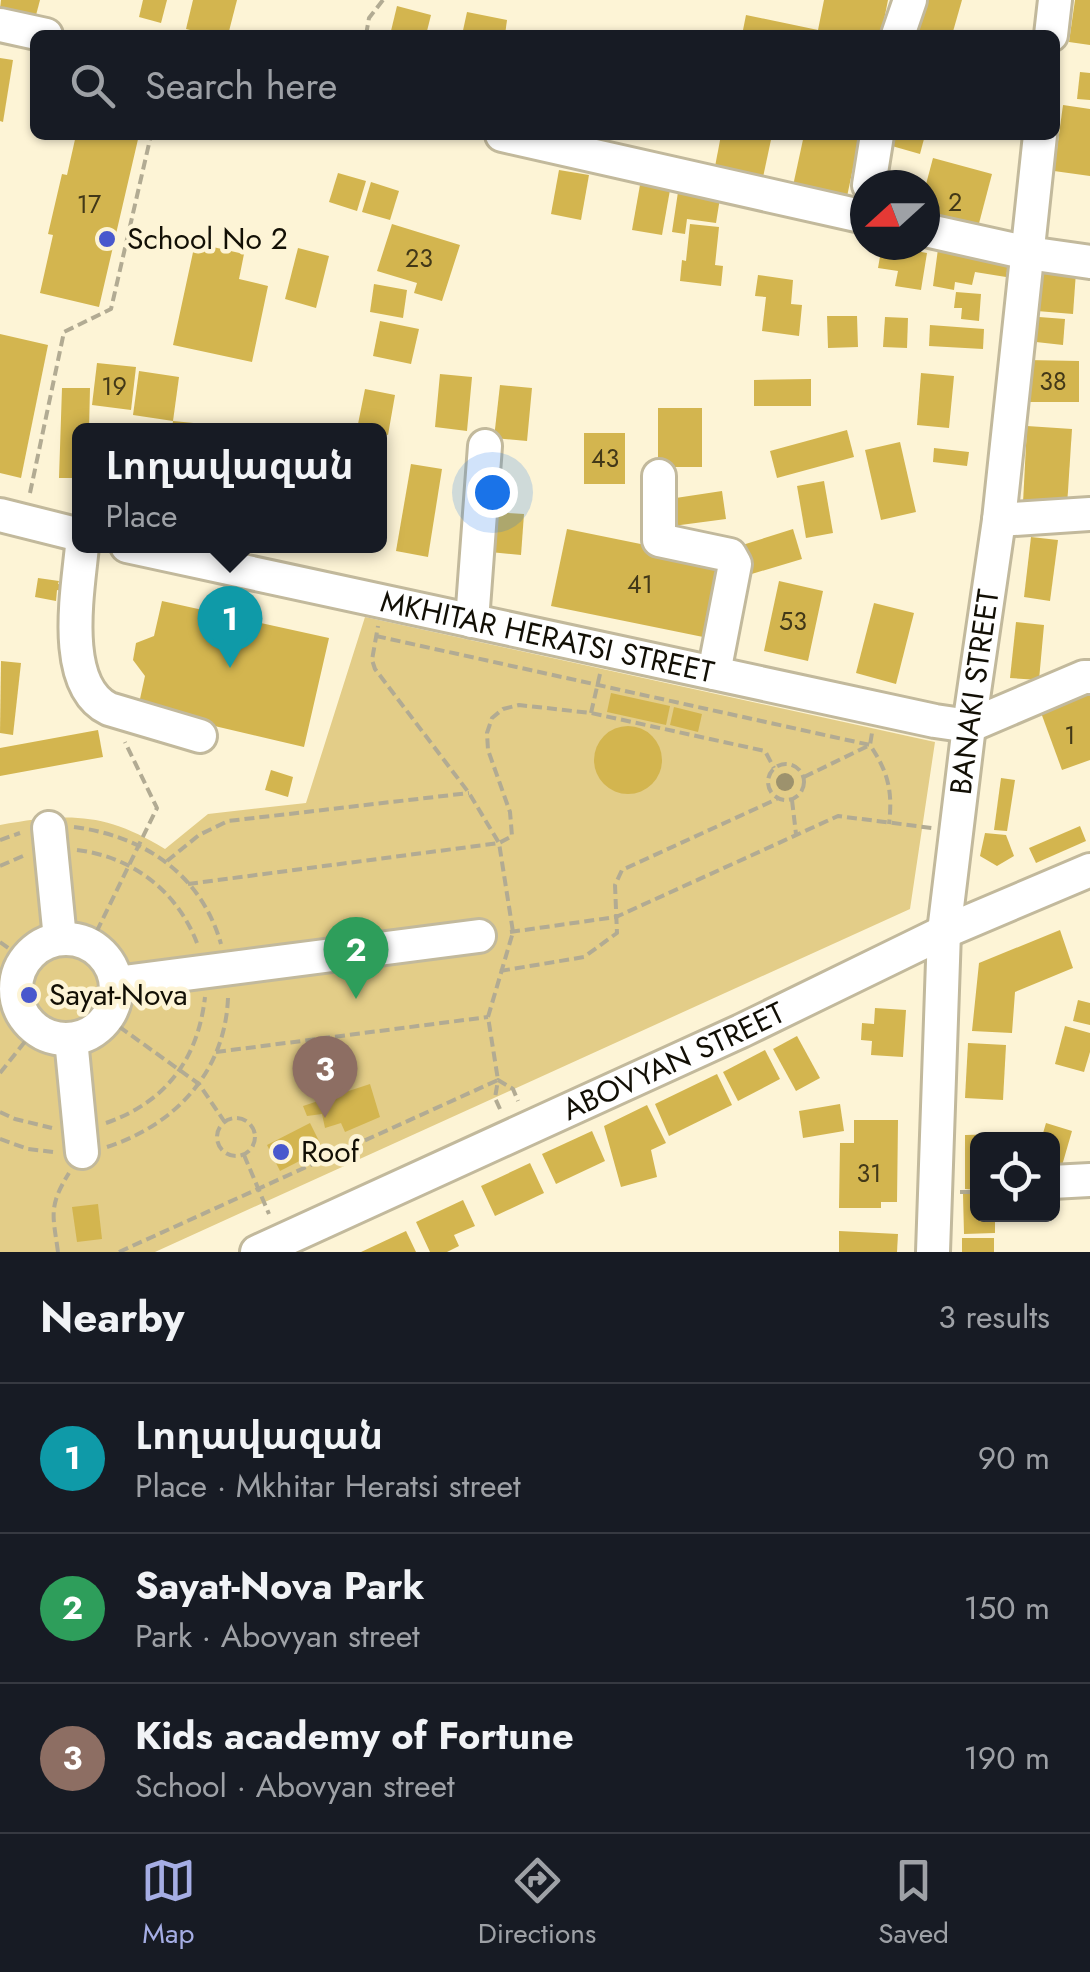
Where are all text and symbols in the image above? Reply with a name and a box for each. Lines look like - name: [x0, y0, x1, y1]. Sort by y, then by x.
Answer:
- search box: [30, 30, 1060, 140]
- icon: search: [65, 58, 120, 113]
- text: Search here: [145, 58, 337, 113]
- north arrow: [850, 170, 940, 260]
- house number: 2: [948, 184, 962, 220]
- house number: 17: [77, 186, 101, 222]
- place label: School No 2: [127, 217, 288, 260]
- marker: School No 2: [96, 228, 118, 250]
- house number: 23: [405, 240, 433, 276]
- house number: 38: [1039, 363, 1067, 399]
- house number: 19: [101, 368, 127, 404]
- popup: [72, 423, 387, 553]
- text: Լողավազան: [105, 438, 354, 493]
- house number: 43: [591, 440, 619, 476]
- your location: [467, 467, 518, 518]
- text: Place: [105, 493, 177, 539]
- house number: 41: [627, 566, 653, 602]
- street label: MKHITAR HERATSI STREET: [377, 580, 718, 694]
- pin: 1: [198, 586, 262, 668]
- street label: BANAKI STREET: [939, 587, 1010, 797]
- house number: 53: [779, 603, 807, 639]
- house number: 1: [1064, 717, 1076, 753]
- pin: 2: [324, 916, 388, 999]
- place label: Sayat-Nova: [49, 973, 188, 1016]
- marker: Sayat-Nova: [18, 984, 40, 1006]
- street label: ABOVYAN STREET: [555, 991, 792, 1131]
- pin: 3: [292, 1036, 358, 1118]
- place label: Roof: [301, 1130, 361, 1173]
- map controls: [970, 1132, 1060, 1222]
- button: locate: [970, 1132, 1060, 1222]
- marker: Roof: [270, 1141, 292, 1163]
- house number: 31: [857, 1155, 881, 1191]
- text: Nearby: [40, 1287, 184, 1348]
- text: 3 results: [938, 1294, 1050, 1340]
- text: Լողավազան: [135, 1408, 383, 1463]
- text: 1: [64, 1435, 81, 1481]
- text: 90 m: [978, 1435, 1050, 1481]
- text: Place · Mkhitar Heratsi street: [135, 1463, 521, 1509]
- text: Sayat-Nova Park: [135, 1558, 424, 1613]
- text: 2: [62, 1585, 83, 1631]
- text: 150 m: [964, 1585, 1050, 1631]
- text: Park · Abovyan street: [135, 1613, 420, 1659]
- text: Kids academy of Fortune: [135, 1708, 574, 1763]
- text: 3: [63, 1735, 82, 1781]
- text: 190 m: [963, 1735, 1050, 1781]
- text: School · Abovyan street: [135, 1763, 455, 1809]
- tab: Map: [141, 1853, 196, 1954]
- tab: Directions: [478, 1853, 596, 1954]
- tab: Saved: [878, 1853, 949, 1954]

